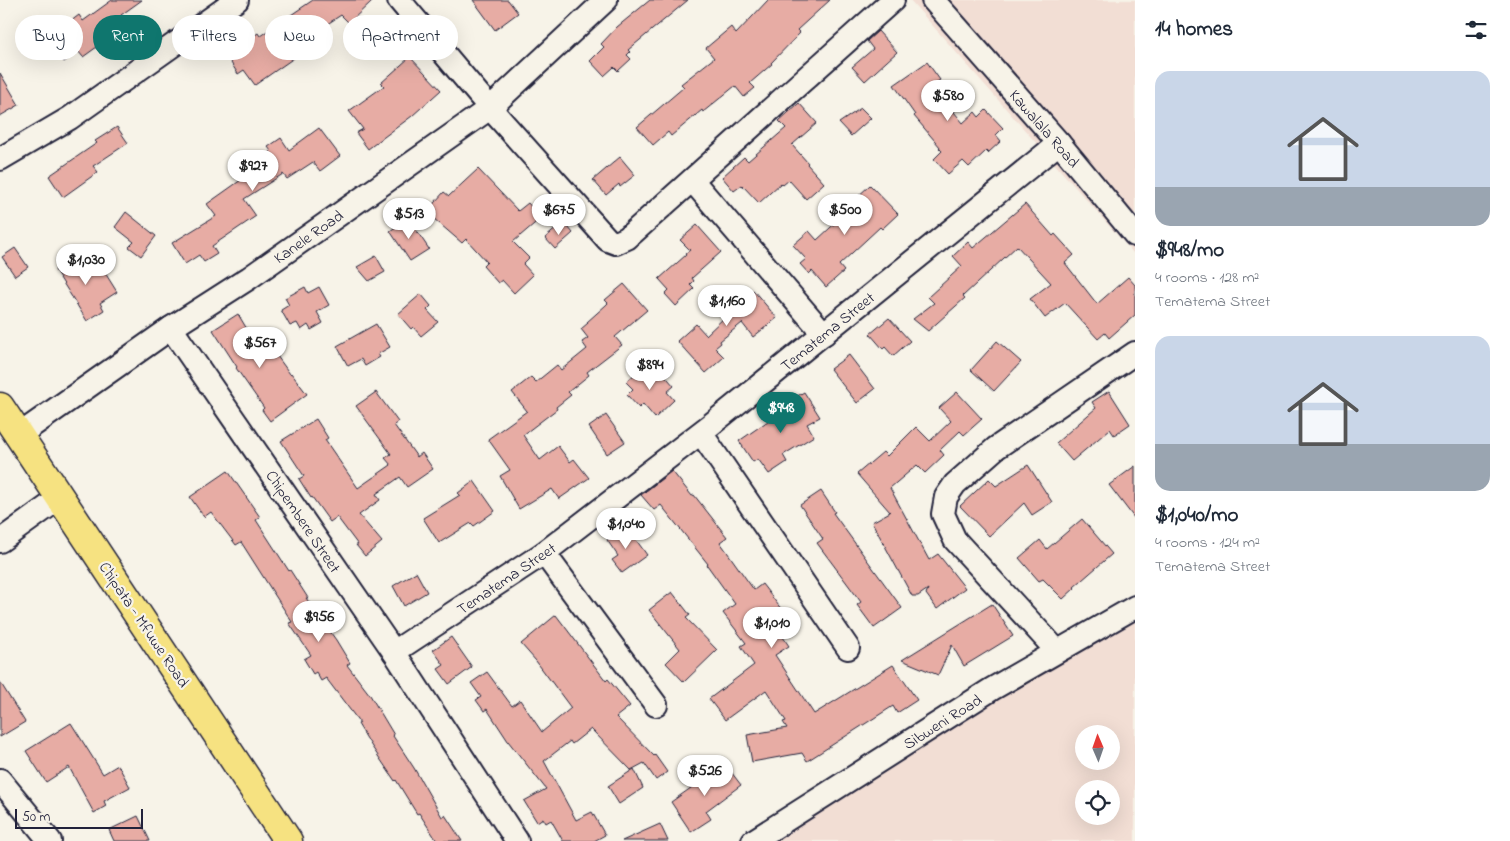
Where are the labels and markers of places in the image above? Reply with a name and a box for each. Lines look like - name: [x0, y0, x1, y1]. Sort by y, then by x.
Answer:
- pin: $580: [918, 80, 978, 122]
- pin: $927: [223, 150, 283, 192]
- pin: $675: [529, 194, 589, 236]
- pin: $500: [815, 194, 875, 236]
- pin: $513: [379, 198, 439, 240]
- pin: $1,030: [45, 244, 127, 286]
- pin: $1,160: [686, 284, 768, 327]
- pin: $567: [230, 326, 290, 369]
- pin: $894: [620, 348, 680, 391]
- pin: $948: [751, 392, 811, 434]
- pin: $1,040: [585, 508, 667, 550]
- pin: $956: [289, 600, 349, 643]
- pin: $1,010: [731, 606, 813, 649]
- pin: $526: [675, 754, 735, 797]

